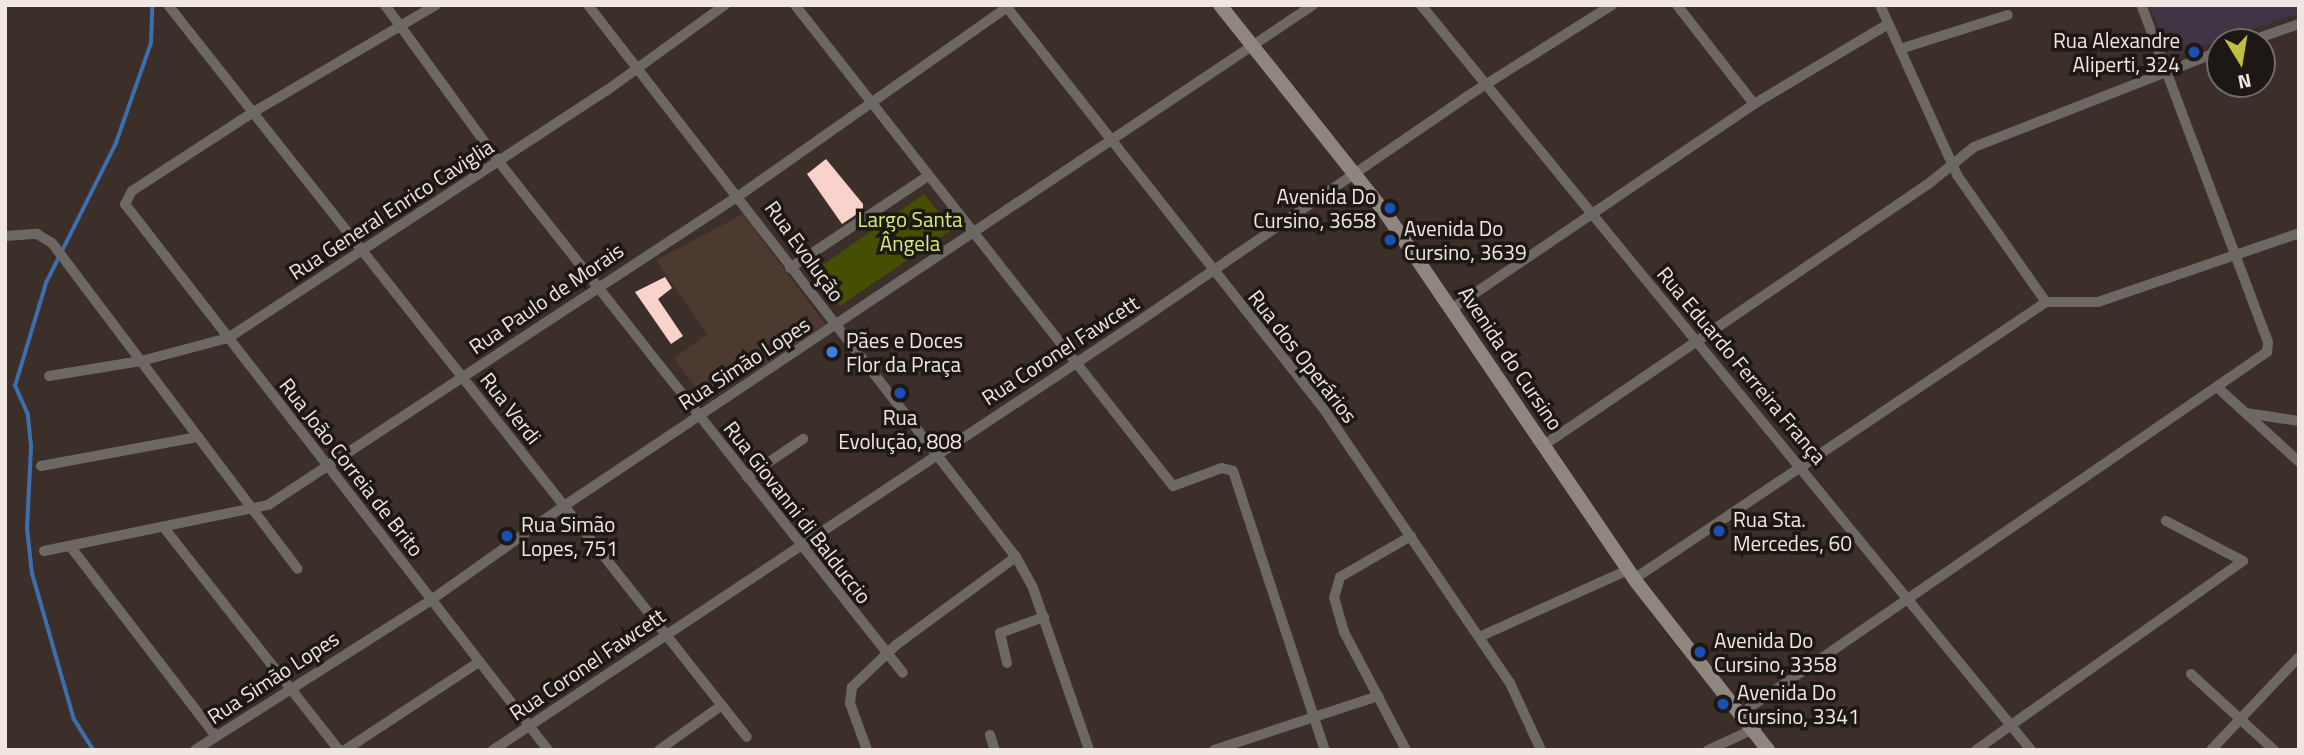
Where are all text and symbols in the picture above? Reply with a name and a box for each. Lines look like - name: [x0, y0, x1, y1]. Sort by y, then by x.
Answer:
- place label: Rua Alexandre Aliperti, 324: [2053, 27, 2180, 77]
- north arrow: [2206, 28, 2276, 98]
- marker: Rua Alexandre Aliperti, 324: [2186, 44, 2202, 60]
- text: N: [2235, 67, 2254, 98]
- street label: Rua General Enrico Caviglia: [284, 133, 498, 285]
- place label: Avenida Do Cursino, 3658: [1253, 183, 1376, 233]
- street label: Rua Evolução: [760, 196, 850, 306]
- marker: Avenida Do Cursino, 3658: [1382, 200, 1398, 216]
- park label: Largo Santa Ângela: [857, 206, 963, 256]
- place label: Avenida Do Cursino, 3639: [1404, 215, 1527, 265]
- marker: Avenida Do Cursino, 3639: [1382, 232, 1398, 248]
- street label: Rua Paulo de Morais: [464, 237, 628, 359]
- street label: Rua Eduardo Ferreira França: [1652, 261, 1832, 469]
- street label: Avenida do Cursino: [1454, 281, 1568, 435]
- street label: Rua dos Operários: [1243, 284, 1363, 428]
- street label: Rua Coronel Fawcett: [977, 290, 1143, 410]
- street label: Rua Simão Lopes: [674, 311, 814, 415]
- place label: Pães e Doces Flor da Praça: [846, 327, 963, 377]
- marker: Pães e Doces Flor da Praça: [824, 344, 840, 360]
- street label: Rua Verdi: [475, 367, 547, 449]
- street label: Rua João Correia de Brito: [275, 373, 429, 561]
- marker: Rua Evolução, 808: [892, 385, 908, 401]
- place label: Rua Evolução, 808: [838, 404, 962, 454]
- street label: Rua Giovanni di Balduccio: [719, 416, 877, 608]
- place label: Rua Sta. Mercedes, 60: [1733, 506, 1852, 556]
- place label: Rua Simão Lopes, 751: [521, 511, 618, 561]
- marker: Rua Sta. Mercedes, 60: [1711, 523, 1727, 539]
- marker: Rua Simão Lopes, 751: [499, 528, 515, 544]
- street label: Rua Coronel Fawcett: [504, 603, 670, 725]
- street label: Rua Simão Lopes: [203, 625, 343, 729]
- place label: Avenida Do Cursino, 3358: [1714, 627, 1837, 677]
- marker: Avenida Do Cursino, 3358: [1692, 644, 1708, 660]
- place label: Avenida Do Cursino, 3341: [1737, 679, 1860, 729]
- marker: Avenida Do Cursino, 3341: [1715, 696, 1731, 712]

